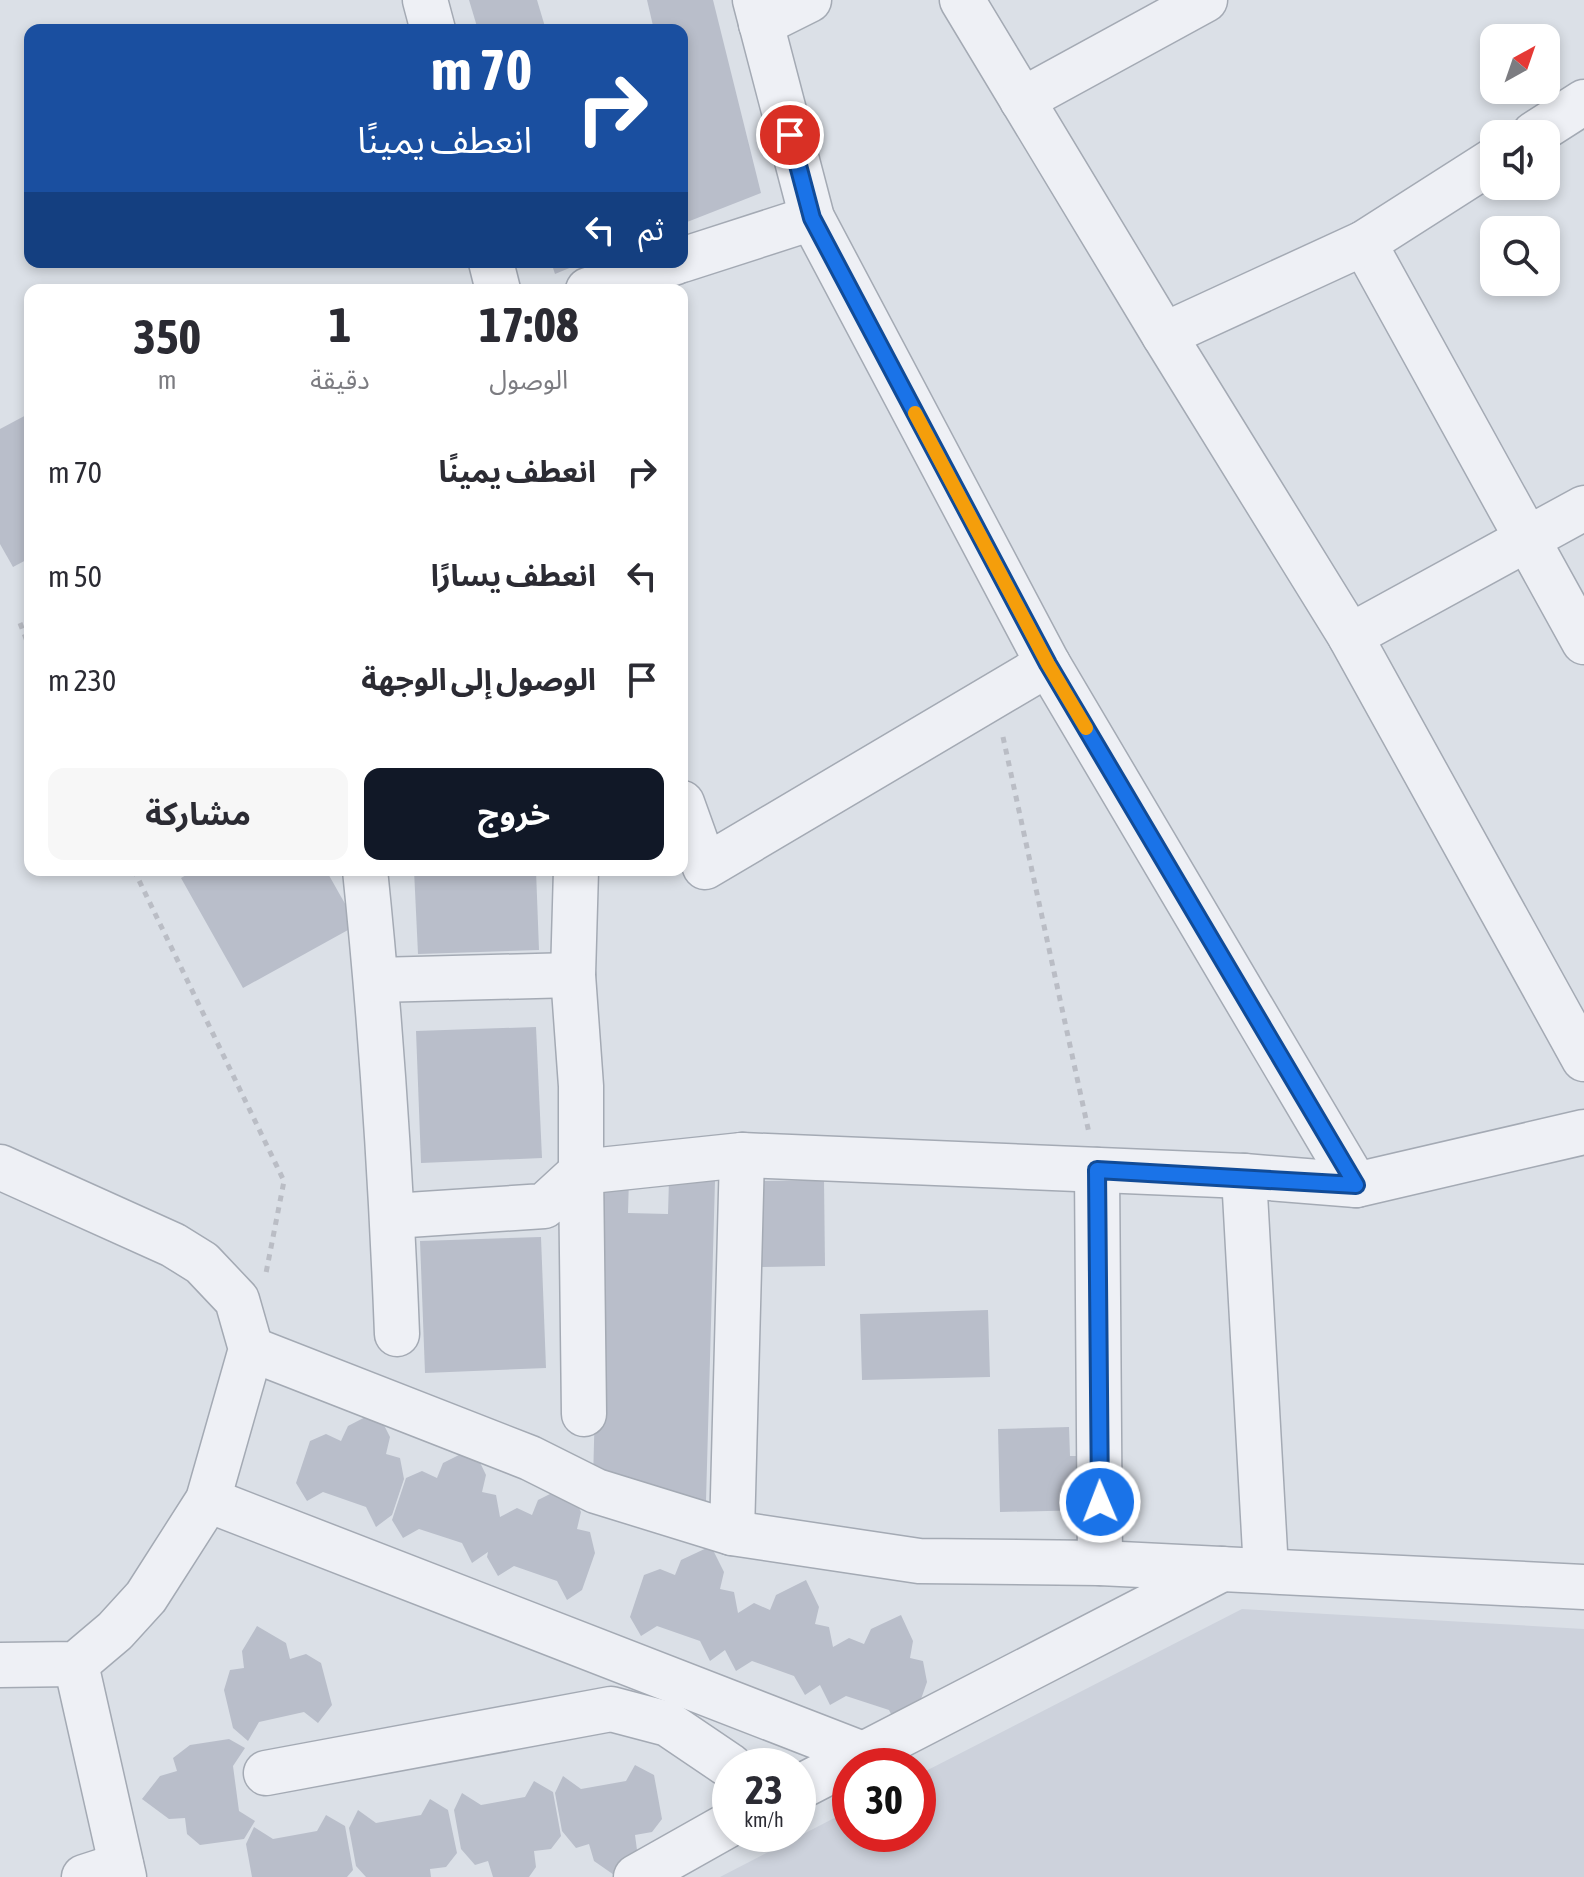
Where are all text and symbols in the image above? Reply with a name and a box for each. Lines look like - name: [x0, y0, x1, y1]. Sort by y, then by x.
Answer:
- north arrow: [1480, 24, 1560, 104]
- map controls: [1480, 24, 1560, 296]
- text: 70 m: [431, 38, 532, 102]
- icon: right: [560, 56, 664, 160]
- pin: [756, 101, 824, 169]
- icon: arrive: [768, 113, 812, 157]
- text: انعطف يمينًا: [357, 119, 532, 161]
- button: sound: [1480, 120, 1560, 200]
- icon: left: [578, 208, 622, 252]
- text: ثم: [638, 212, 664, 246]
- button: search: [1480, 216, 1560, 296]
- text: 1: [329, 297, 351, 352]
- text: 17:08: [479, 297, 579, 352]
- text: 350: [133, 309, 201, 364]
- text: m: [158, 365, 177, 395]
- text: دقيقة: [310, 365, 370, 395]
- text: الوصول: [489, 365, 568, 395]
- icon: right: [620, 450, 664, 494]
- text: انعطف يمينًا: [439, 454, 596, 488]
- text: 70 m: [48, 455, 102, 489]
- icon: left: [620, 554, 664, 598]
- text: انعطف يسارًا: [431, 558, 596, 592]
- text: 50 m: [48, 559, 102, 593]
- icon: arrive: [620, 658, 664, 702]
- text: الوصول إلى الوجهة: [361, 662, 596, 696]
- text: 230 m: [48, 663, 116, 697]
- button: مشاركة: [48, 768, 348, 860]
- button: خروج: [364, 768, 664, 860]
- position arrow: [1058, 1460, 1142, 1544]
- speed limit sign: 30: [832, 1748, 936, 1852]
- text: 23: [745, 1767, 783, 1812]
- text: km/h: [744, 1808, 784, 1831]

